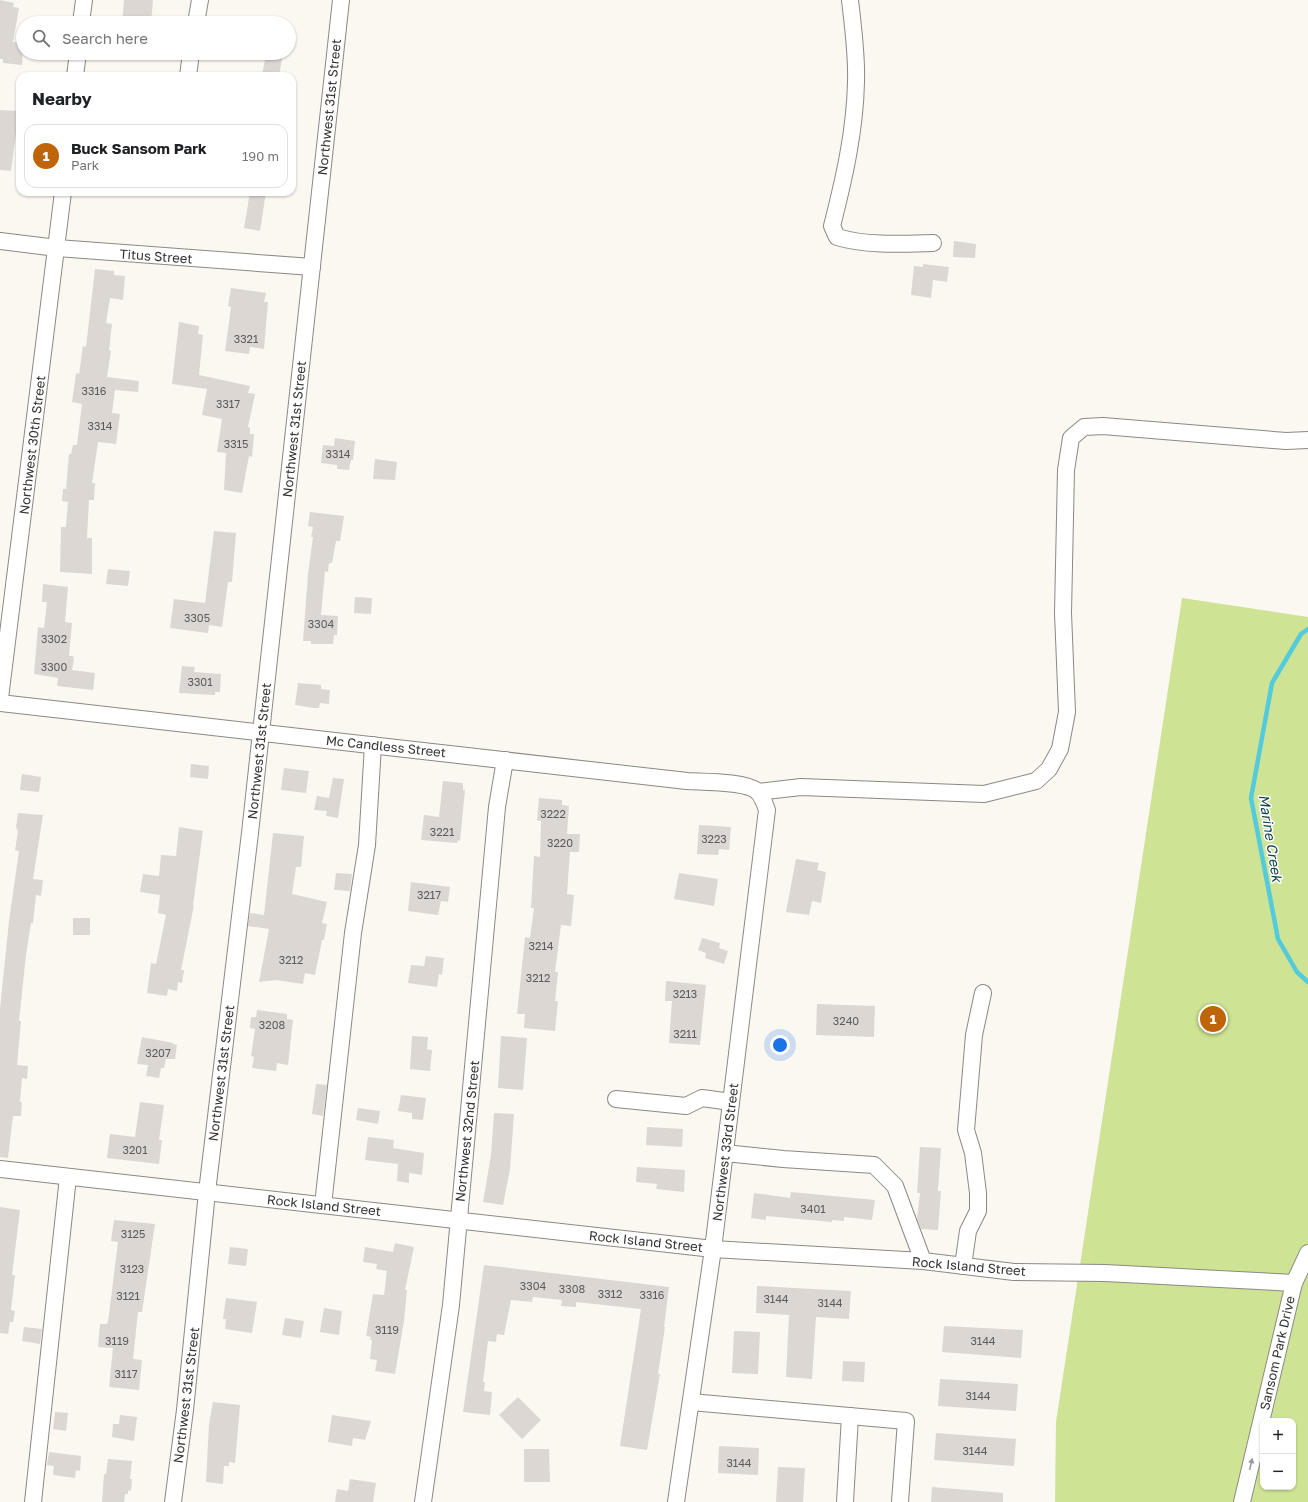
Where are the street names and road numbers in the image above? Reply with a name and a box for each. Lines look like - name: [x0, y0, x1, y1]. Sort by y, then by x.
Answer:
- street label: Northwest 31st Street: [314, 38, 344, 176]
- street label: Titus Street: [119, 245, 193, 267]
- street label: Northwest 31st Street: [279, 360, 309, 498]
- street label: Northwest 30th Street: [16, 375, 48, 515]
- street label: Northwest 31st Street: [244, 682, 274, 820]
- street label: Mc Candless Street: [325, 732, 447, 760]
- street label: Northwest 31st Street: [205, 1004, 237, 1142]
- street label: Northwest 32nd Street: [452, 1059, 482, 1203]
- street label: Northwest 33rd Street: [709, 1082, 741, 1222]
- street label: Rock Island Street: [266, 1191, 382, 1219]
- street label: Rock Island Street: [588, 1227, 704, 1255]
- street label: Rock Island Street: [911, 1253, 1027, 1279]
- street label: Sansom Park Drive: [1256, 1294, 1298, 1412]
- street label: Northwest 31st Street: [170, 1326, 202, 1464]

